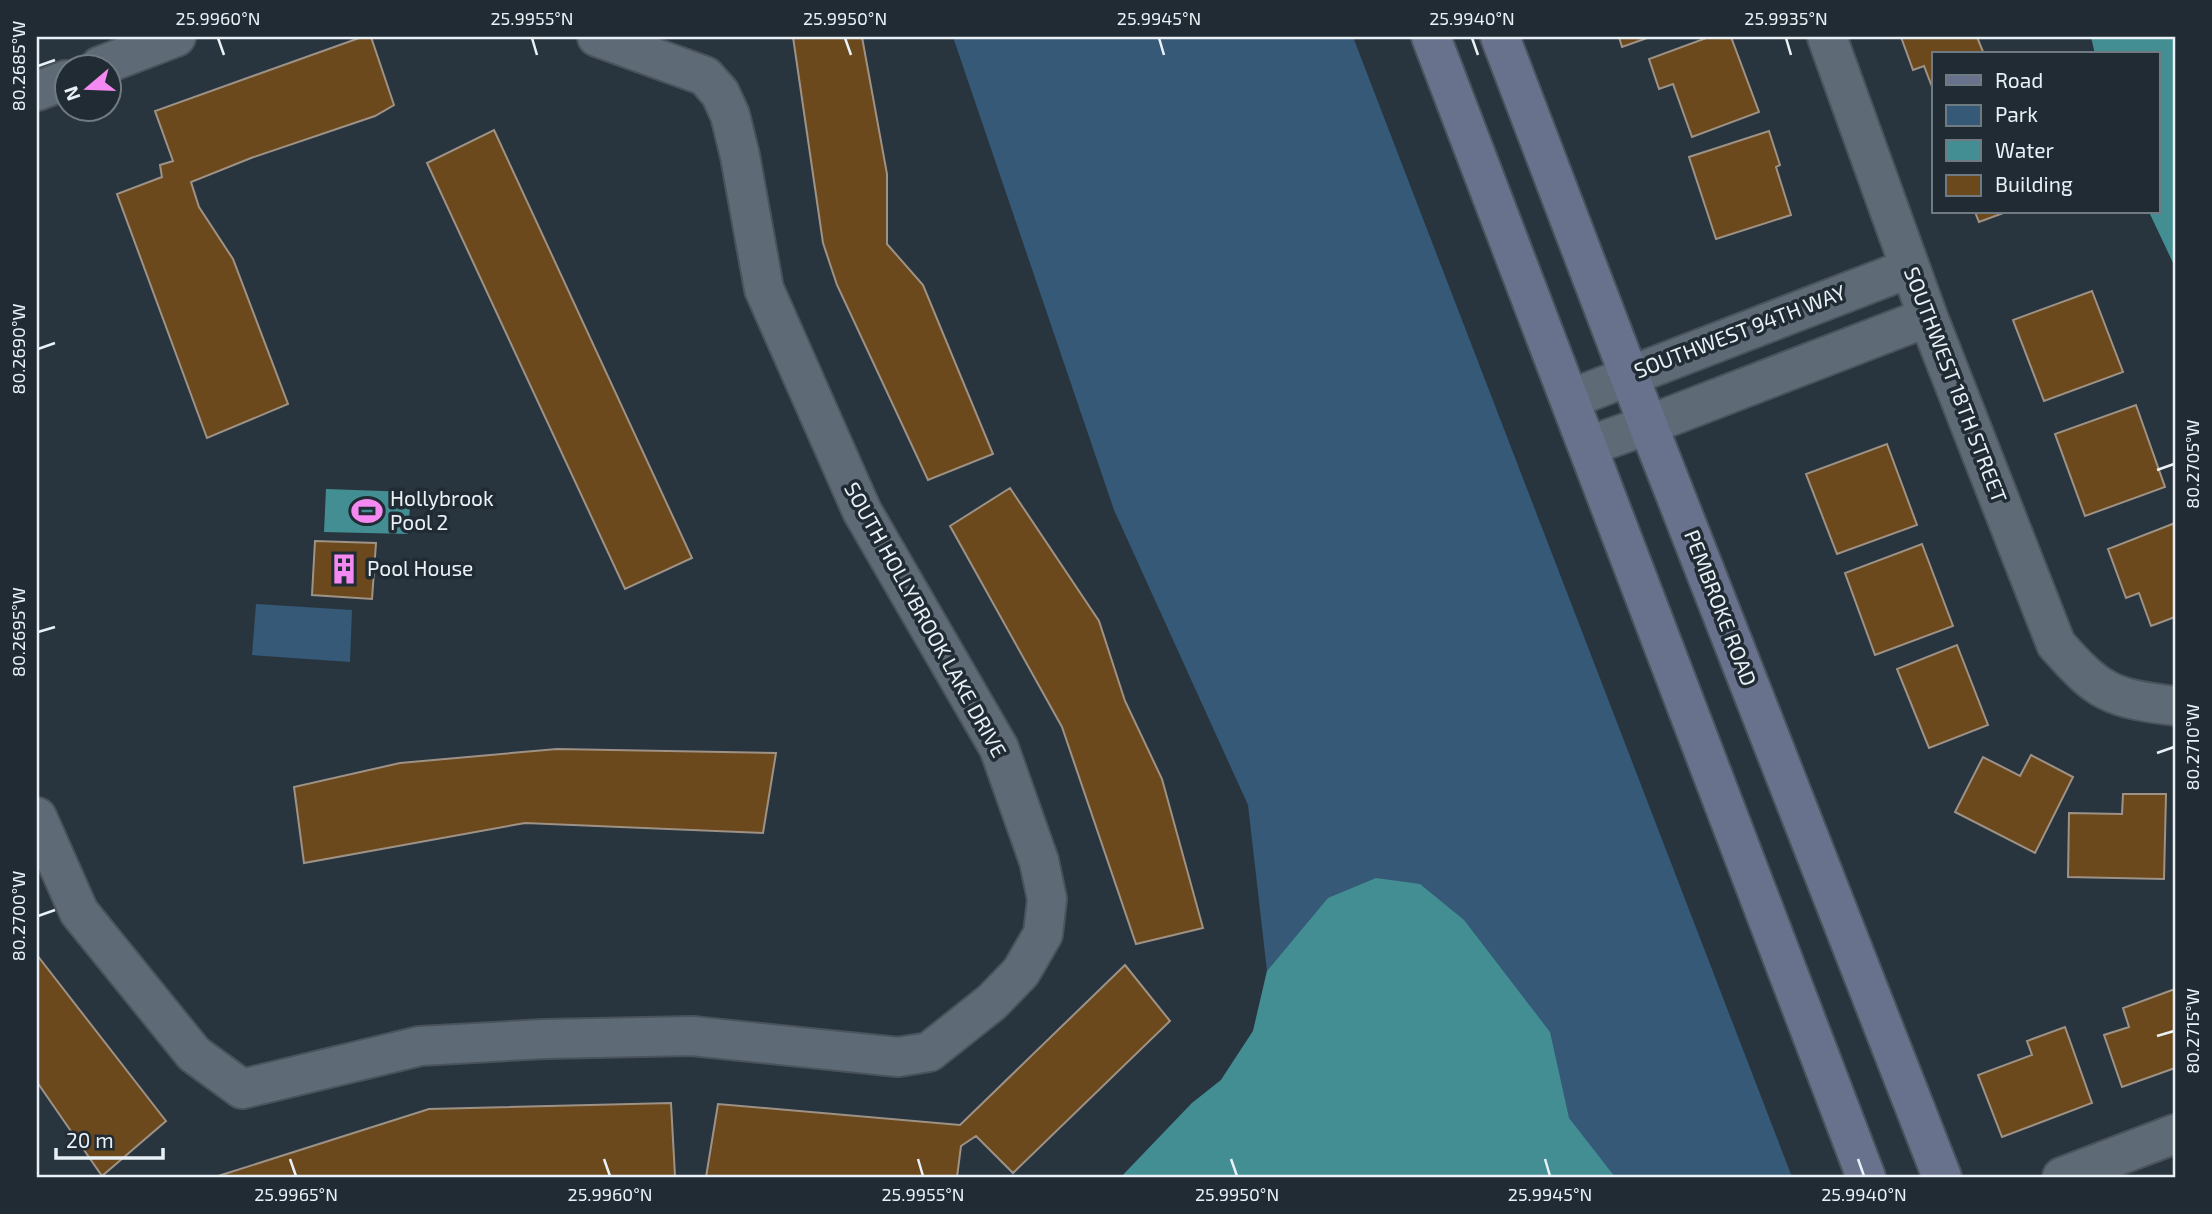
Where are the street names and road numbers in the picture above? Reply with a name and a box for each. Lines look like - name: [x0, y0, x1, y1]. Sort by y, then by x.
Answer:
- street label: SOUTHWEST 18TH STREET: [1900, 263, 2013, 506]
- street label: SOUTHWEST 94TH WAY: [1630, 279, 1849, 383]
- street label: SOUTH HOLLYBROOK LAKE DRIVE: [840, 477, 1013, 761]
- street label: PEMBROKE ROAD: [1680, 526, 1763, 689]

